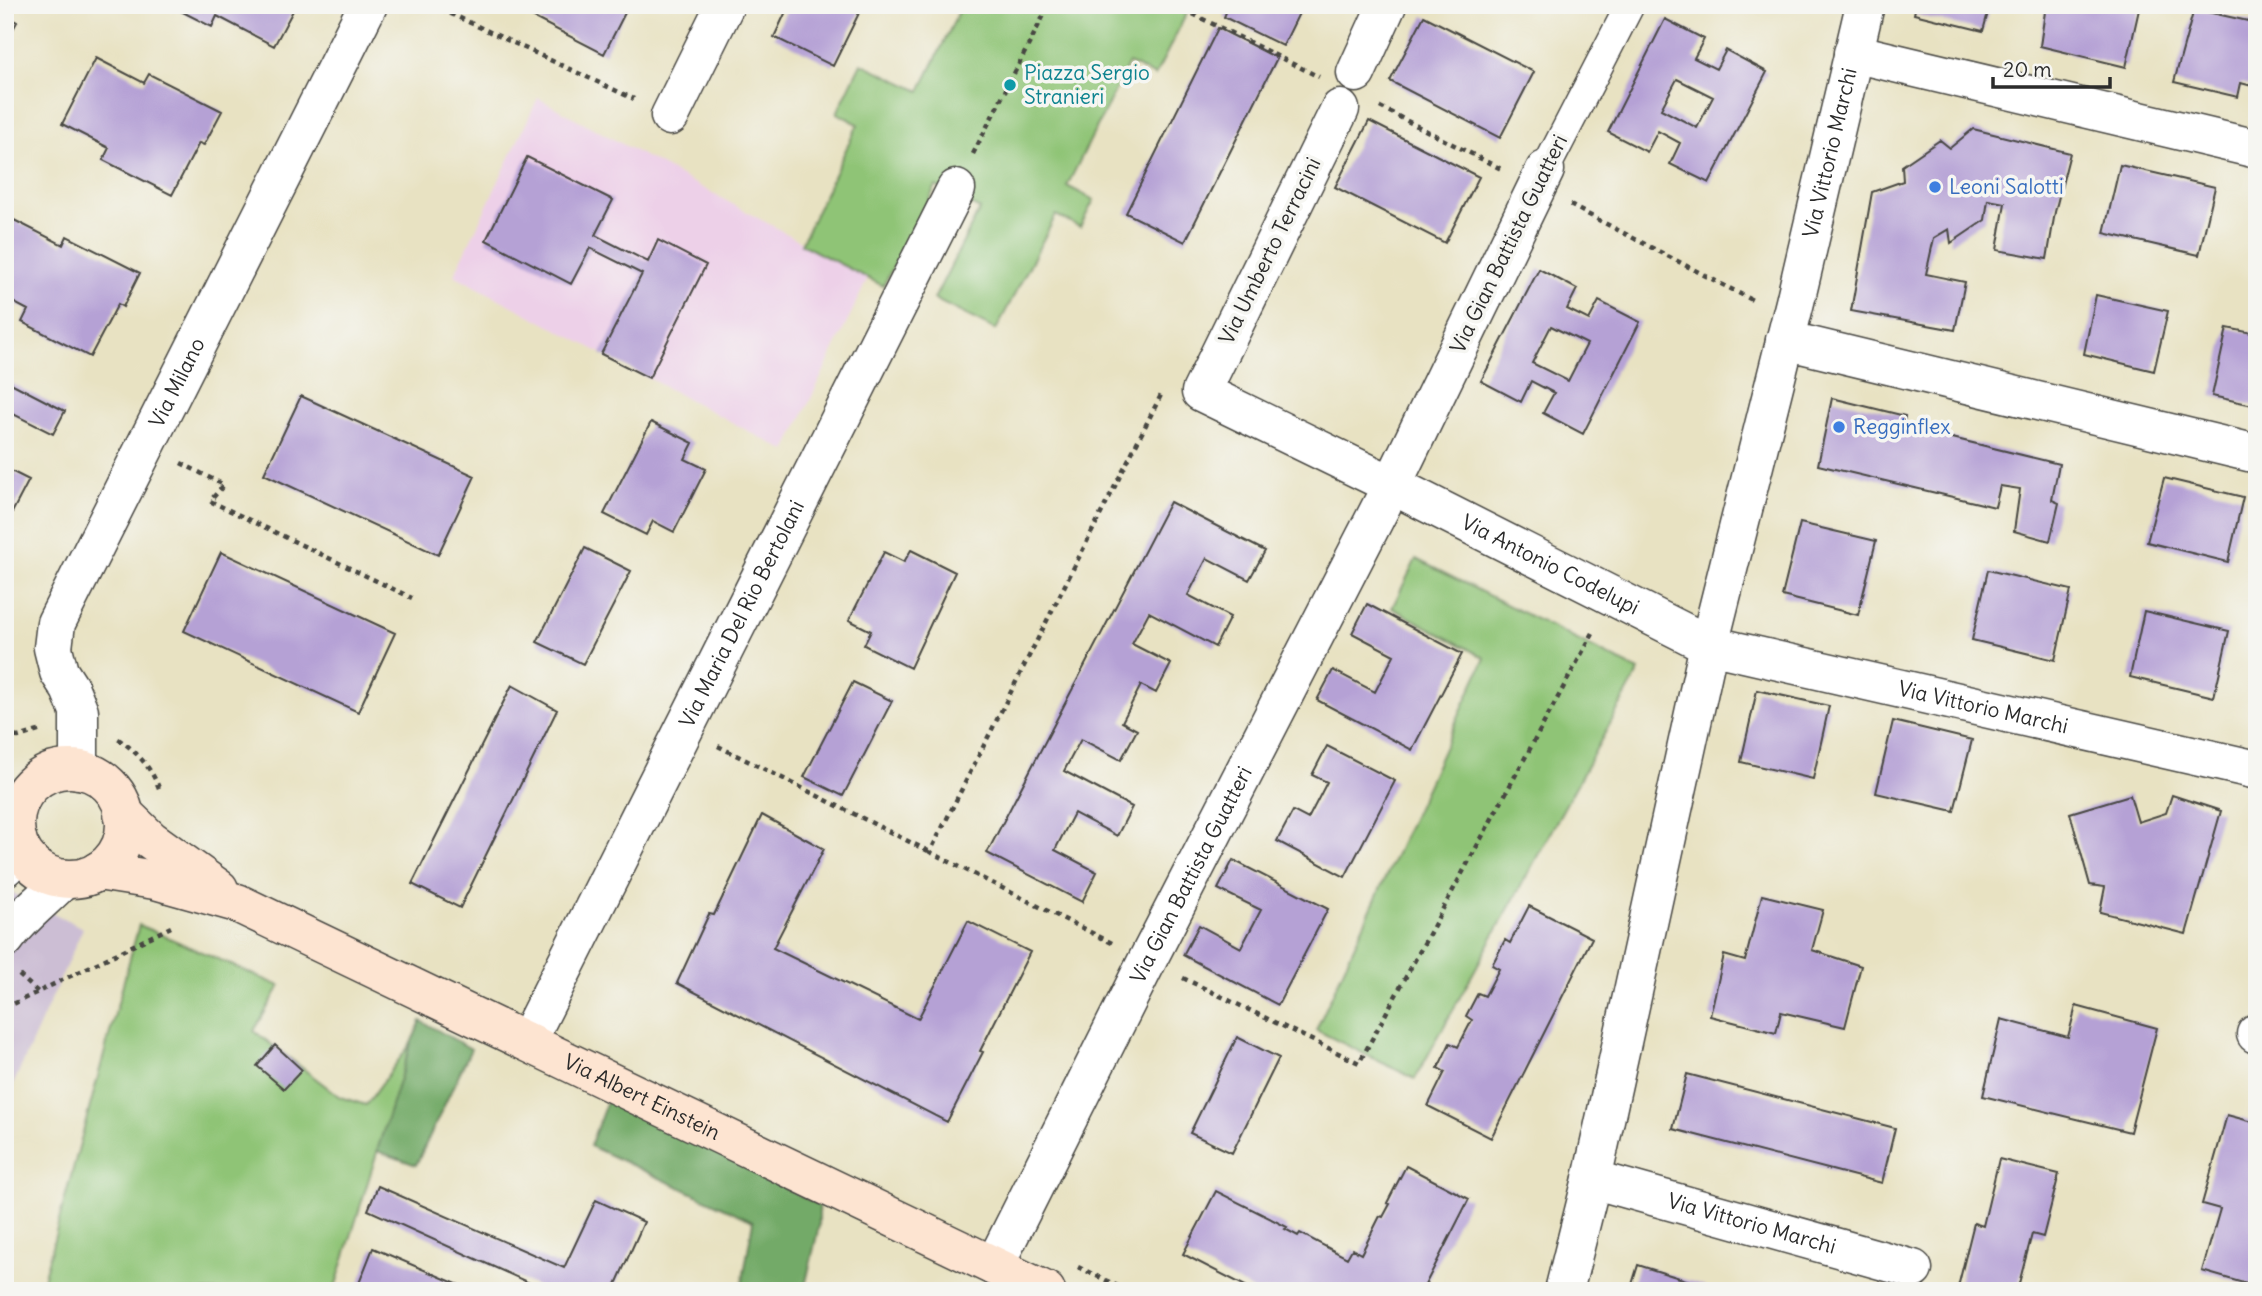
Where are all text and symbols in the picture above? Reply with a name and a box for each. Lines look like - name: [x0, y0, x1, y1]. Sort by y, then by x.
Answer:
- scale bar: [1993, 46, 2110, 90]
- text: 20 m: [2003, 56, 2052, 83]
- place label: Piazza Sergio Stranieri: [1024, 59, 1150, 110]
- street label: Via Vittorio Marchi: [1797, 65, 1863, 240]
- marker: Piazza Sergio Stranieri: [1002, 77, 1018, 93]
- street label: Via Gian Battista Guatteri: [1444, 130, 1573, 358]
- street label: Via Umberto Terracini: [1213, 153, 1327, 349]
- place label: Leoni Salotti: [1949, 173, 2064, 200]
- marker: Leoni Salotti: [1927, 179, 1943, 195]
- street label: Via Milano: [143, 333, 211, 432]
- place label: Regginflex: [1853, 413, 1951, 440]
- marker: Regginflex: [1831, 419, 1847, 435]
- street label: Via Maria Del Rio Bertolani: [673, 496, 810, 732]
- street label: Via Antonio Codelupi: [1457, 508, 1644, 621]
- street label: Via Vittorio Marchi: [1896, 675, 2071, 740]
- street label: Via Gian Battista Guatteri: [1124, 762, 1258, 988]
- street label: Via Albert Einstein: [559, 1048, 725, 1146]
- street label: Via Vittorio Marchi: [1665, 1187, 1839, 1260]

